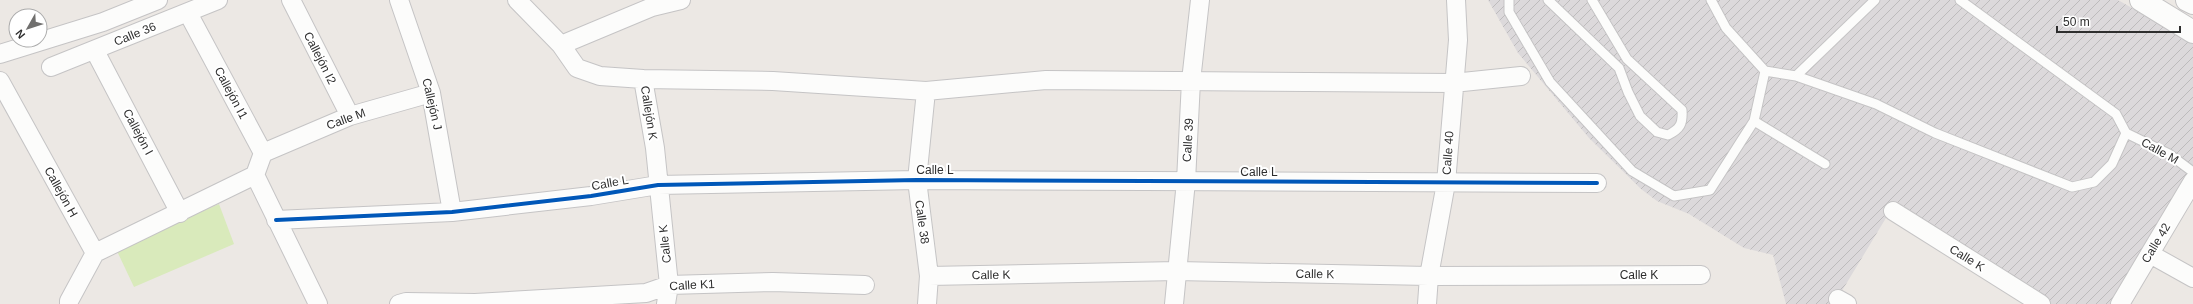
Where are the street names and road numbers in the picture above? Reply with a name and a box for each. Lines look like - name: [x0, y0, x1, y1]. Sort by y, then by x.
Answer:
- street label: Calle 36: [112, 19, 158, 49]
- street label: Callejón I2: [301, 30, 339, 87]
- street label: Callejón I1: [212, 65, 251, 122]
- street label: Callejón J: [419, 77, 445, 131]
- street label: Callejón K: [638, 85, 660, 141]
- street label: Calle M: [324, 105, 368, 133]
- street label: Callejón I: [120, 107, 156, 157]
- street label: Calle 39: [1180, 117, 1196, 162]
- street label: Calle 40: [1439, 130, 1457, 175]
- street label: Calle M: [2139, 135, 2181, 167]
- street label: Calle L: [916, 163, 954, 177]
- street label: Callejón H: [41, 164, 81, 220]
- street label: Calle L: [1240, 165, 1278, 179]
- street label: Calle L: [590, 173, 630, 193]
- street label: Calle 38: [912, 199, 932, 245]
- street label: Calle 42: [2139, 220, 2174, 265]
- street label: Calle K: [656, 224, 674, 264]
- street label: Calle K: [1947, 242, 1987, 274]
- street label: Calle K: [1296, 267, 1334, 281]
- street label: Calle K: [972, 268, 1010, 282]
- street label: Calle K: [1620, 268, 1658, 282]
- street label: Calle K1: [669, 277, 715, 293]

